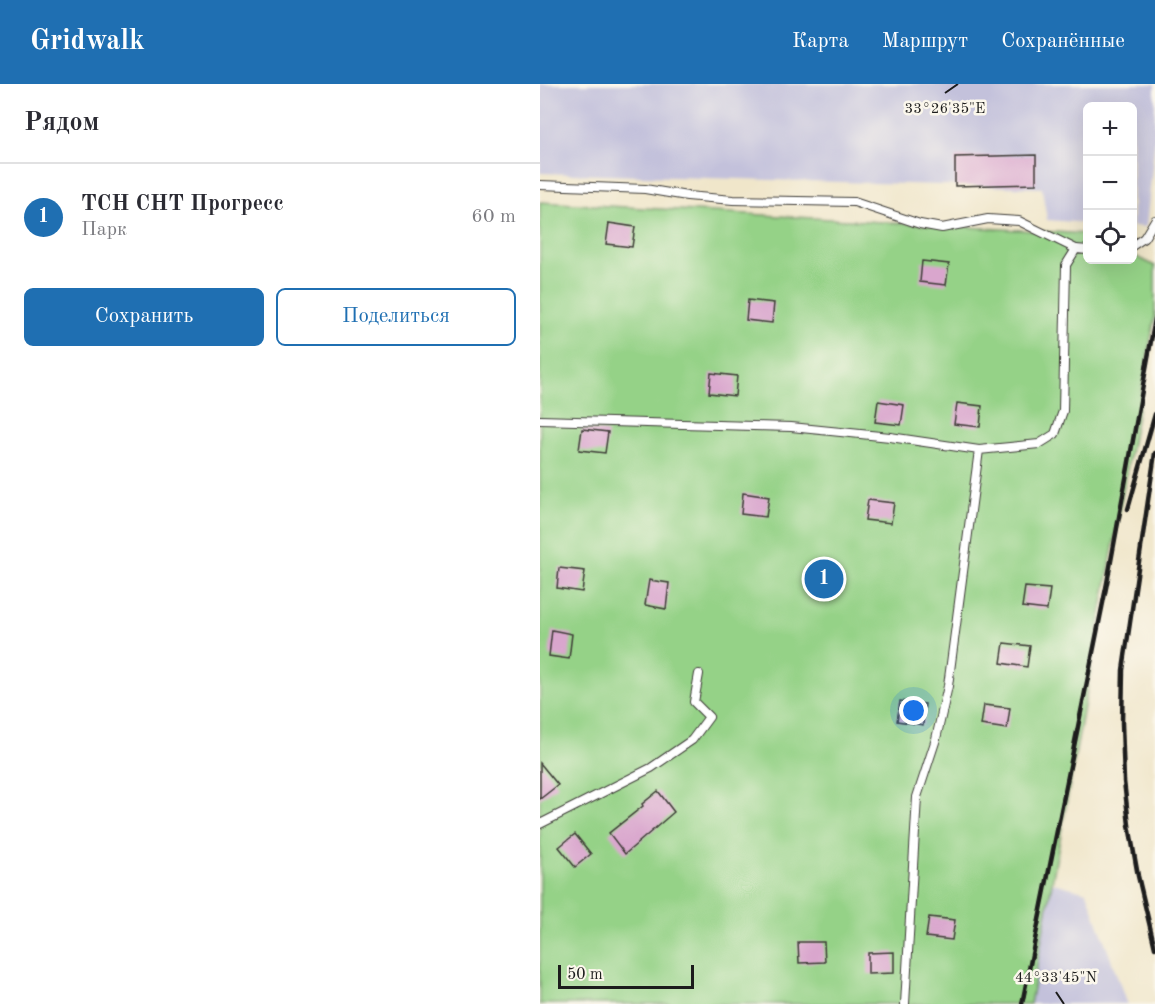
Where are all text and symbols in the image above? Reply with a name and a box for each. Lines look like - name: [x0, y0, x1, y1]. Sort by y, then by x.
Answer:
- text: Gridwalk: [30, 28, 145, 56]
- text: Карта: [792, 31, 849, 52]
- text: Маршрут: [882, 31, 968, 52]
- text: Сохранённые: [1001, 31, 1125, 52]
- text: 33°26'35"E: [905, 102, 985, 117]
- map controls: [1083, 102, 1137, 264]
- button: +: [1083, 102, 1137, 156]
- text: Рядом: [24, 110, 99, 136]
- button: −: [1083, 156, 1137, 210]
- text: ТСН СНТ Прогресс: [81, 193, 284, 215]
- text: 1: [38, 207, 49, 227]
- text: 60 m: [471, 207, 516, 227]
- button: locate: [1083, 210, 1137, 264]
- text: Парк: [81, 220, 127, 240]
- button: Сохранить: [24, 288, 264, 346]
- button: Поделиться: [276, 288, 516, 346]
- pin: 1: [804, 556, 844, 602]
- your location: [899, 696, 928, 725]
- scale bar: [558, 962, 694, 990]
- text: 50 m: [567, 967, 603, 983]
- text: 44°33'45"N: [1015, 971, 1097, 986]

